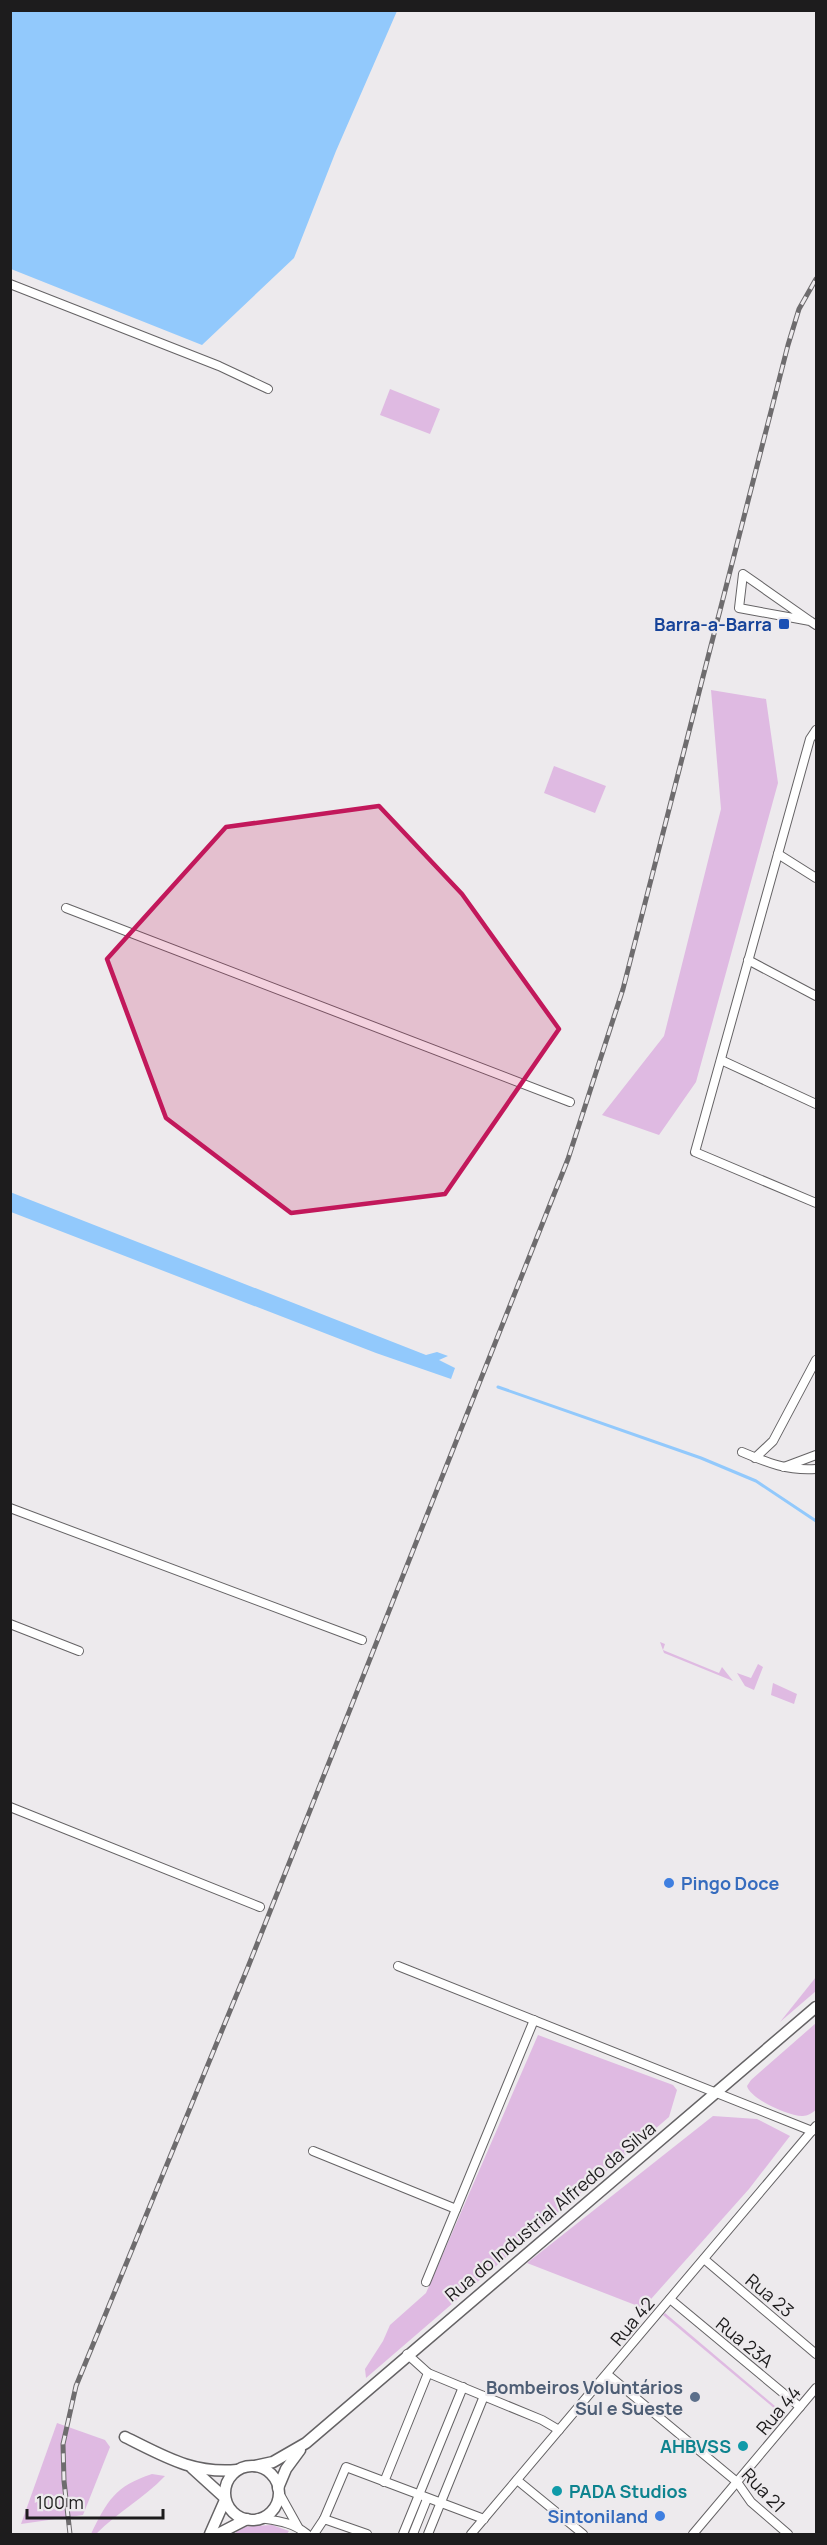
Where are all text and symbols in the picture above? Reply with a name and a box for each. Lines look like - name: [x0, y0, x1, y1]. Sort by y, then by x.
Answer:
- place label: Barra-a-Barra: [654, 612, 772, 636]
- marker: Barra-a-Barra: [777, 617, 791, 631]
- place label: Pingo Doce: [681, 1871, 779, 1895]
- marker: Pingo Doce: [662, 1876, 676, 1890]
- street label: Rua do Industrial Alfredo da Silva: [440, 2116, 660, 2306]
- street label: Rua 23: [741, 2268, 799, 2322]
- street label: Rua 42: [605, 2292, 659, 2350]
- street label: Rua 23A: [711, 2312, 779, 2373]
- place label: Bombeiros Voluntários Sul e Sueste: [486, 2375, 683, 2420]
- street label: Rua 44: [750, 2380, 806, 2440]
- marker: Bombeiros Voluntários Sul e Sueste: [688, 2390, 702, 2404]
- place label: AHBVSS: [660, 2434, 731, 2458]
- marker: AHBVSS: [736, 2439, 750, 2453]
- street label: Rua 21: [737, 2463, 791, 2517]
- place label: PADA Studios: [569, 2479, 688, 2503]
- scale bar: [27, 2482, 164, 2520]
- marker: PADA Studios: [550, 2484, 564, 2498]
- text: 100 m: [36, 2490, 84, 2514]
- place label: Sintoniland: [547, 2504, 648, 2528]
- marker: Sintoniland: [653, 2509, 667, 2523]

